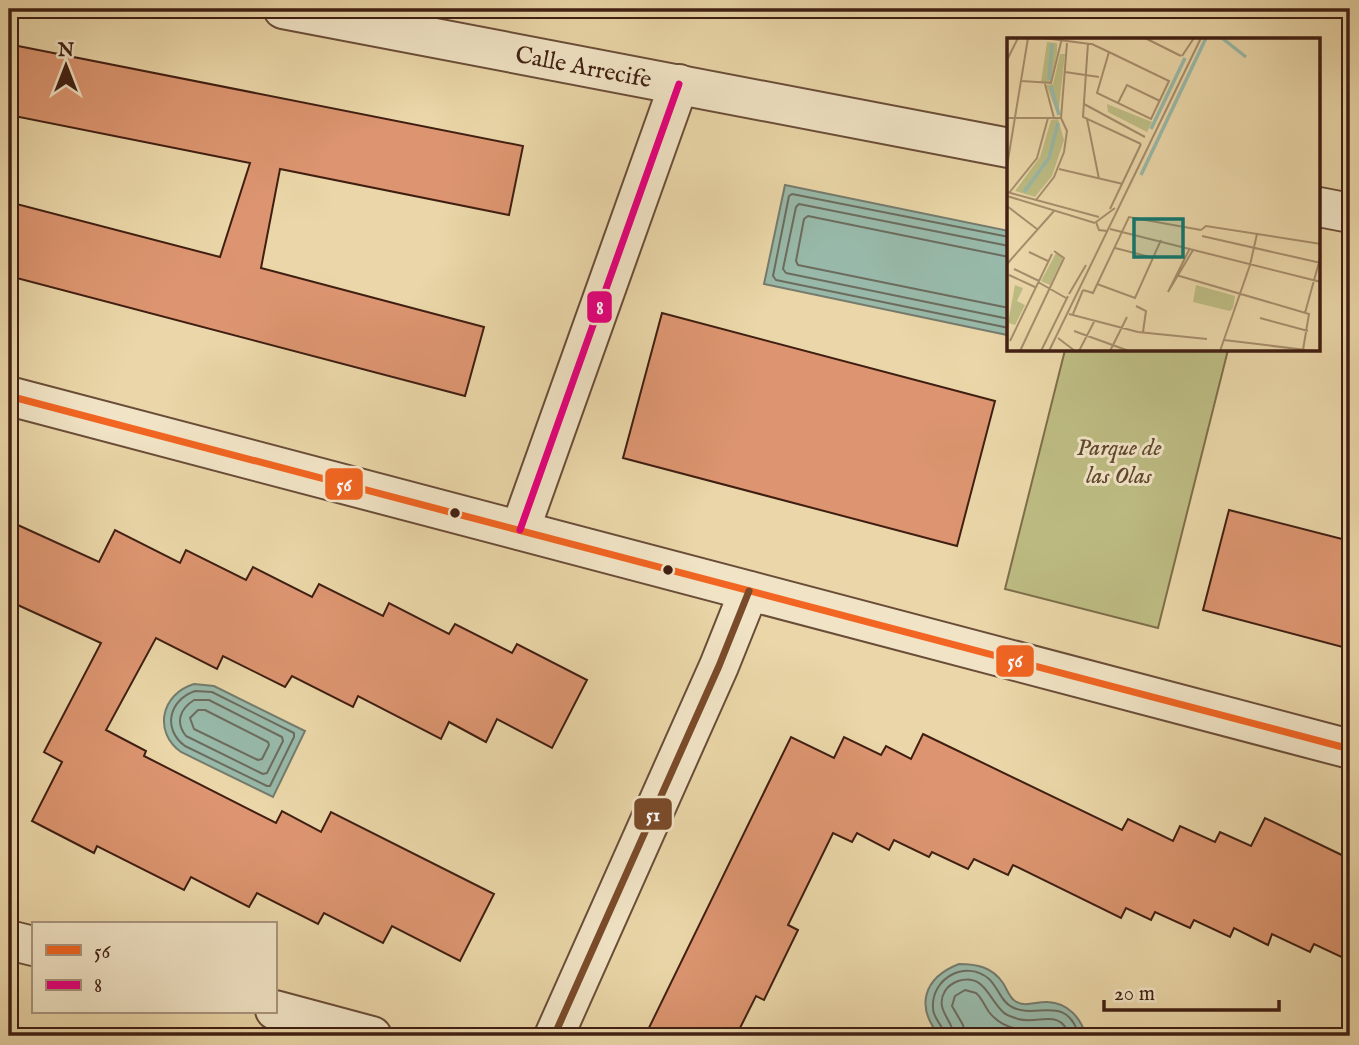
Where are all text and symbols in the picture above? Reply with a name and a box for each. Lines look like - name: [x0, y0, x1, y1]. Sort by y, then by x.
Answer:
- north arrow: [32, 32, 102, 102]
- inset map: [1007, 38, 1320, 352]
- text: N: [57, 39, 75, 63]
- street label: Calle Arrecife: [513, 40, 654, 96]
- line badge: 8: [586, 290, 613, 324]
- text: 8: [596, 297, 604, 321]
- park label: Parque de las Olas: [1077, 433, 1161, 492]
- line badge: 56: [324, 467, 364, 501]
- text: 56: [337, 474, 352, 498]
- unlabelled marker: [448, 506, 462, 520]
- unlabelled marker: [661, 563, 675, 577]
- line badge: 56: [995, 644, 1035, 678]
- text: 56: [1008, 650, 1023, 674]
- line badge: 51: [633, 797, 673, 831]
- text: 51: [646, 804, 660, 828]
- legend: [32, 922, 276, 1014]
- text: 56: [94, 939, 112, 966]
- scale bar: [1104, 968, 1278, 1012]
- text: 8: [94, 973, 102, 1000]
- text: 20 m: [1114, 981, 1155, 1008]

